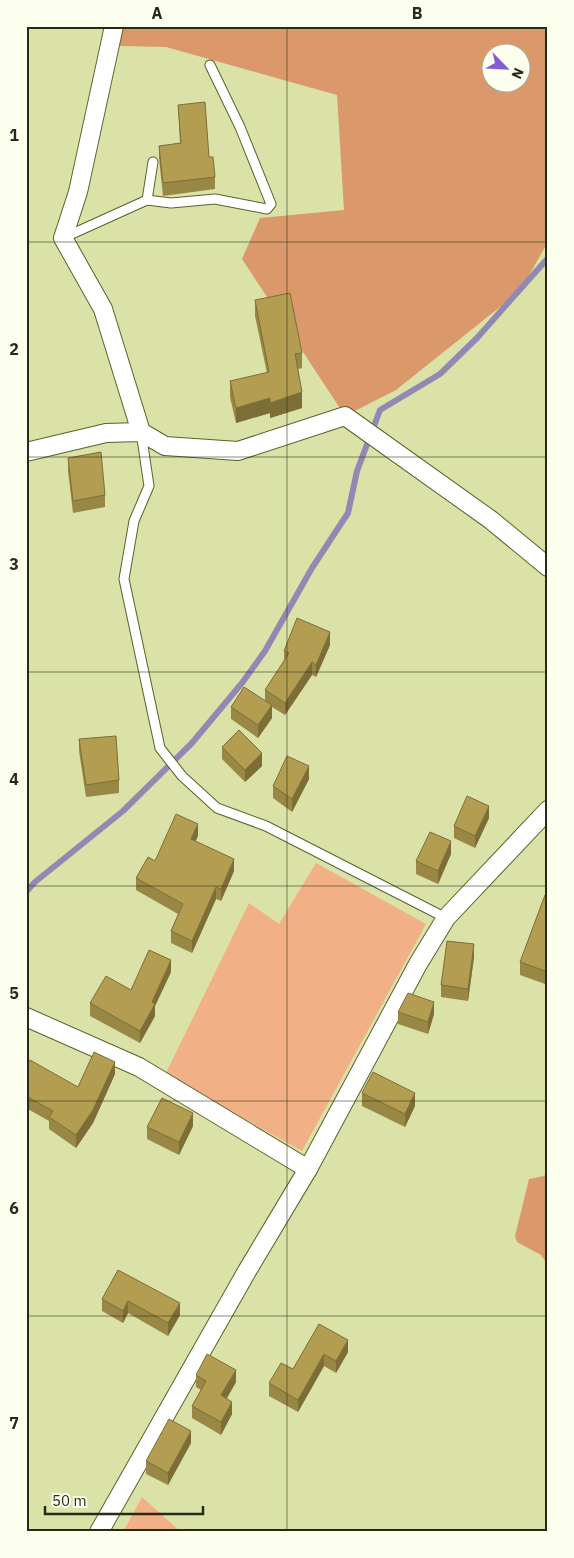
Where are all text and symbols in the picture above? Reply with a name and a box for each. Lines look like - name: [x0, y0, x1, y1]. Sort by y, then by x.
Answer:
- text: A: [152, 3, 163, 23]
- text: B: [412, 3, 423, 23]
- north arrow: [482, 42, 532, 92]
- text: N: [508, 65, 528, 82]
- text: 1: [9, 125, 19, 145]
- text: 2: [9, 339, 19, 359]
- text: 3: [9, 554, 19, 574]
- text: 4: [9, 769, 19, 789]
- text: 5: [9, 983, 19, 1003]
- text: 6: [9, 1198, 19, 1218]
- text: 7: [9, 1413, 19, 1433]
- scale bar: [45, 1483, 202, 1515]
- text: 50 m: [52, 1491, 87, 1510]

